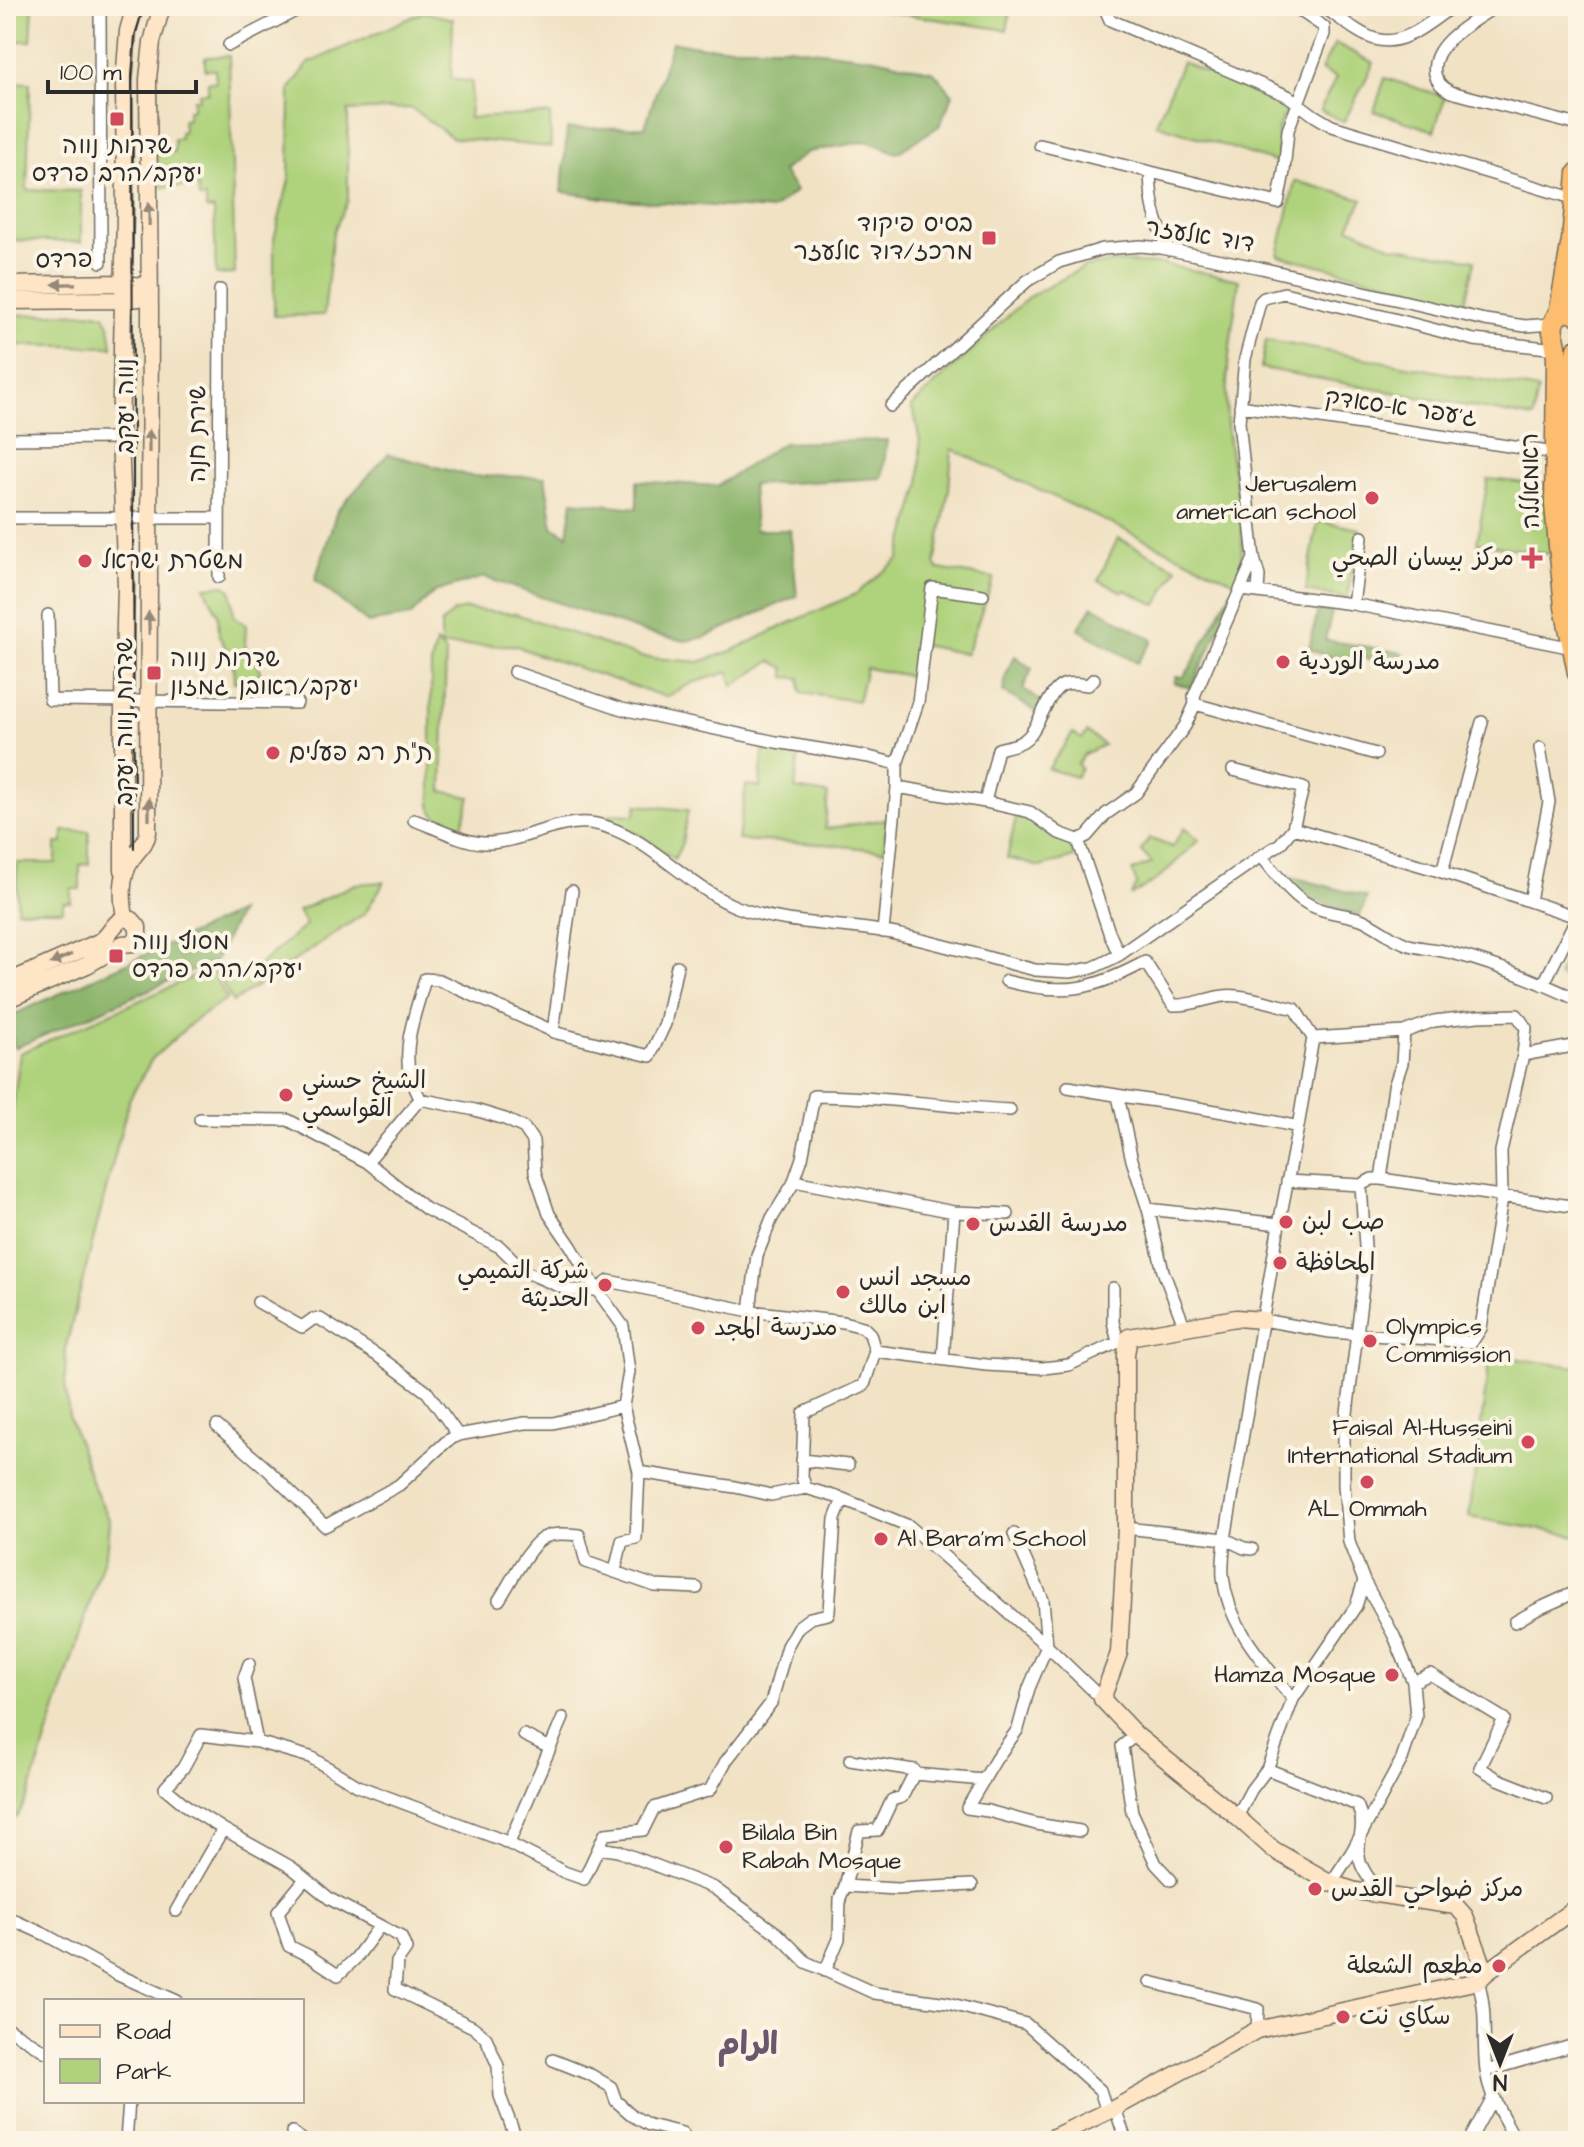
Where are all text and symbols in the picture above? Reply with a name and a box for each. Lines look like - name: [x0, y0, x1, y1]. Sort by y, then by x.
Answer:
- scale bar: [48, 44, 196, 94]
- text: 100 m: [60, 56, 122, 90]
- marker: שדרות נווה יעקב/הרב פרדס: [108, 110, 126, 128]
- place label: שדרות נווה יעקב/הרב פרדס: [32, 129, 202, 191]
- one-way arrow: [143, 201, 155, 226]
- place label: בסיס פיקוד מרכז/דוד אלעזר: [794, 207, 973, 269]
- street label: דוד אלעזר: [1143, 211, 1257, 261]
- marker: בסיס פיקוד מרכז/דוד אלעזר: [980, 229, 998, 247]
- street label: פרדס: [35, 243, 93, 277]
- one-way arrow: [51, 278, 76, 290]
- street label: נווה יעקב: [109, 358, 143, 454]
- street label: ג'עפר א-סאדק: [1323, 380, 1480, 436]
- street label: שירת חנה: [181, 385, 215, 482]
- one-way arrow: [143, 428, 155, 453]
- street label: ראמאללה: [1513, 433, 1549, 529]
- place label: Jerusalem american school: [1176, 467, 1356, 529]
- marker: Jerusalem american school: [1363, 489, 1381, 507]
- place label: مركز بيسان الصحي: [1332, 541, 1514, 578]
- place label: משטרת ישראל: [101, 544, 244, 578]
- marker: مركز بيسان الصحي: [1521, 547, 1543, 569]
- marker: משטרת ישראל: [76, 552, 94, 570]
- one-way arrow: [143, 610, 155, 635]
- street label: שדרות נווה יעקב: [108, 637, 142, 806]
- place label: שדרות נווה יעקב/ראובן גמזון: [170, 642, 359, 704]
- place label: مدرسة الوردية: [1299, 645, 1440, 679]
- marker: مدرسة الوردية: [1274, 653, 1292, 671]
- marker: שדרות נווה יעקב/ראובן גמזון: [145, 664, 163, 682]
- place label: ת"ת רב פעלים: [289, 736, 433, 770]
- marker: ת"ת רב פעלים: [264, 744, 282, 762]
- one-way arrow: [143, 796, 155, 821]
- place label: מסוף נווה יעקב/הרב פרדס: [132, 925, 303, 987]
- marker: מסוף נווה יעקב/הרב פרדס: [107, 947, 125, 965]
- one-way arrow: [49, 953, 73, 966]
- place label: الشيخ حسني القواسمي: [302, 1064, 426, 1129]
- marker: الشيخ حسني القواسمي: [277, 1086, 295, 1104]
- place label: صب لبن: [1302, 1205, 1385, 1239]
- place label: مدرسة القدس: [989, 1207, 1128, 1241]
- marker: صب لبن: [1277, 1213, 1295, 1231]
- marker: مدرسة القدس: [964, 1215, 982, 1233]
- place label: المحافظة: [1296, 1246, 1375, 1280]
- place label: شركة التميمي الحديثة: [457, 1254, 589, 1316]
- marker: المحافظة: [1271, 1254, 1289, 1272]
- place label: مسجد انس ابن مالك: [859, 1261, 972, 1323]
- marker: شركة التميمي الحديثة: [596, 1276, 614, 1294]
- marker: مسجد انس ابن مالك: [834, 1283, 852, 1301]
- place label: Olympics Commission: [1386, 1310, 1511, 1372]
- place label: مدرسة المجد: [714, 1311, 838, 1345]
- marker: مدرسة المجد: [689, 1319, 707, 1337]
- marker: Olympics Commission: [1361, 1332, 1379, 1350]
- place label: Faisal Al-Husseini International Stadium: [1288, 1411, 1512, 1473]
- marker: Faisal Al-Husseini International Stadium: [1519, 1433, 1537, 1451]
- marker: AL Ommah: [1358, 1473, 1376, 1491]
- place label: AL Ommah: [1307, 1492, 1427, 1526]
- place label: Al Bara'm School: [897, 1522, 1086, 1556]
- marker: Al Bara'm School: [872, 1530, 890, 1548]
- place label: Hamza Mosque: [1214, 1658, 1376, 1692]
- marker: Hamza Mosque: [1383, 1666, 1401, 1684]
- place label: Bilala Bin Rabah Mosque: [742, 1816, 901, 1878]
- marker: Bilala Bin Rabah Mosque: [717, 1838, 735, 1856]
- place label: مركز ضواحي القدس: [1331, 1872, 1523, 1909]
- marker: مركز ضواحي القدس: [1306, 1880, 1324, 1898]
- place label: مطعم الشعلة: [1347, 1949, 1483, 1983]
- marker: مطعم الشعلة: [1490, 1957, 1508, 1975]
- legend: [44, 1999, 304, 2103]
- place label: سكاي نت: [1359, 2000, 1450, 2034]
- marker: سكاي نت: [1334, 2008, 1352, 2026]
- text: Road: [116, 2015, 171, 2049]
- district label: الرام: [718, 2022, 778, 2067]
- north arrow: [1460, 2023, 1540, 2103]
- text: Park: [116, 2055, 172, 2089]
- text: N: [1493, 2066, 1507, 2097]

